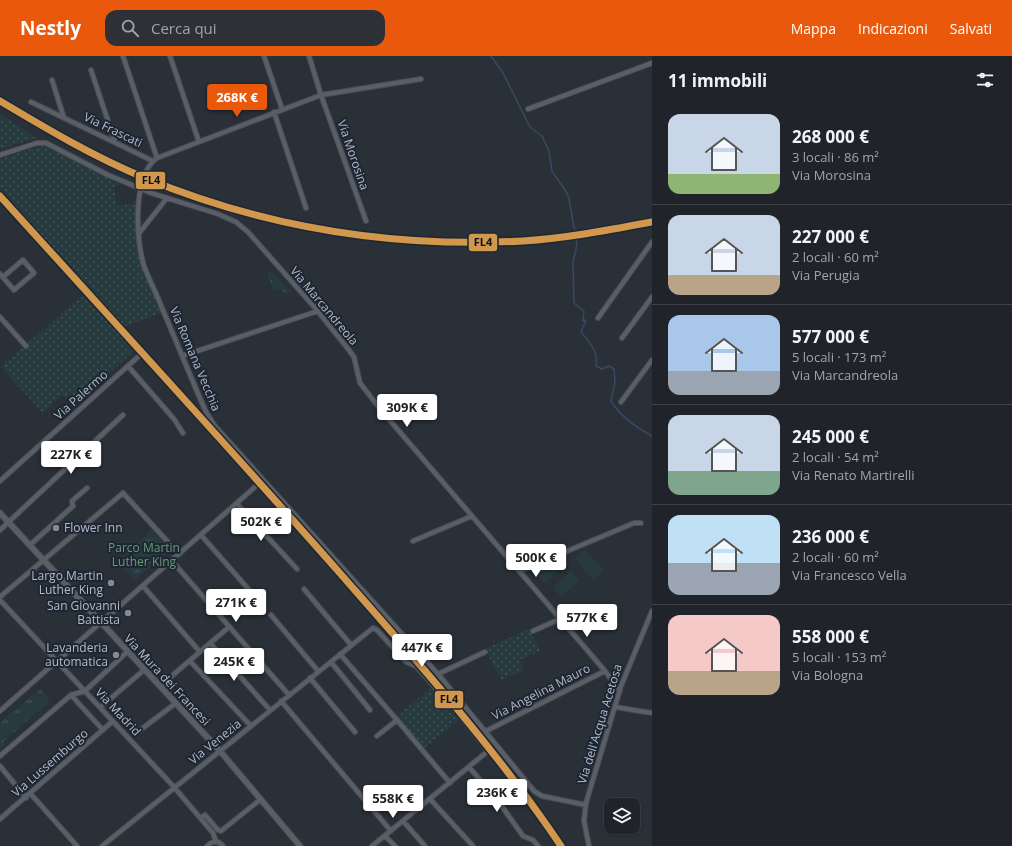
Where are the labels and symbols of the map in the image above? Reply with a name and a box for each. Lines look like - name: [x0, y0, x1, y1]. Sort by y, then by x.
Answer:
- pin: 268K €: [204, 84, 270, 118]
- street label: Via Frascati: [81, 108, 145, 151]
- street label: Via Morosina: [334, 118, 373, 192]
- line badge: FL4: [135, 171, 166, 190]
- text: FL4: [142, 172, 161, 187]
- line badge: FL4: [468, 233, 498, 252]
- text: FL4: [474, 234, 493, 249]
- street label: Via Marcandreola: [286, 263, 362, 349]
- street label: Via Romana Vecchia: [166, 304, 225, 414]
- street label: Via Palermo: [50, 366, 111, 423]
- pin: 309K €: [374, 394, 440, 428]
- pin: 227K €: [38, 441, 104, 475]
- pin: 502K €: [228, 508, 294, 542]
- place label: Flower Inn: [64, 519, 123, 536]
- marker: Flower Inn: [51, 523, 61, 533]
- park label: Parco Martin Luther King: [108, 539, 180, 570]
- pin: 500K €: [503, 544, 569, 578]
- place label: Largo Martin Luther King: [31, 567, 103, 598]
- marker: Largo Martin Luther King: [106, 578, 116, 588]
- pin: 271K €: [203, 589, 269, 623]
- place label: San Giovanni Battista: [47, 597, 120, 628]
- pin: 577K €: [554, 604, 620, 638]
- marker: San Giovanni Battista: [123, 608, 133, 618]
- street label: Via Mura dei Francesi: [120, 630, 214, 729]
- pin: 447K €: [389, 634, 455, 668]
- place label: Lavanderia automatica: [45, 639, 108, 670]
- pin: 245K €: [201, 648, 267, 682]
- marker: Lavanderia automatica: [111, 650, 121, 660]
- street label: Via Angelina Mauro: [489, 659, 593, 724]
- street label: Via dell'Acqua Acetosa: [573, 662, 626, 786]
- street label: Via Madrid: [92, 684, 145, 739]
- line badge: FL4: [434, 690, 464, 709]
- text: FL4: [440, 691, 459, 706]
- street label: Via Venezia: [185, 715, 245, 768]
- street label: Via Lussemburgo: [8, 725, 92, 801]
- pin: 236K €: [464, 779, 530, 813]
- pin: 558K €: [360, 785, 426, 819]

